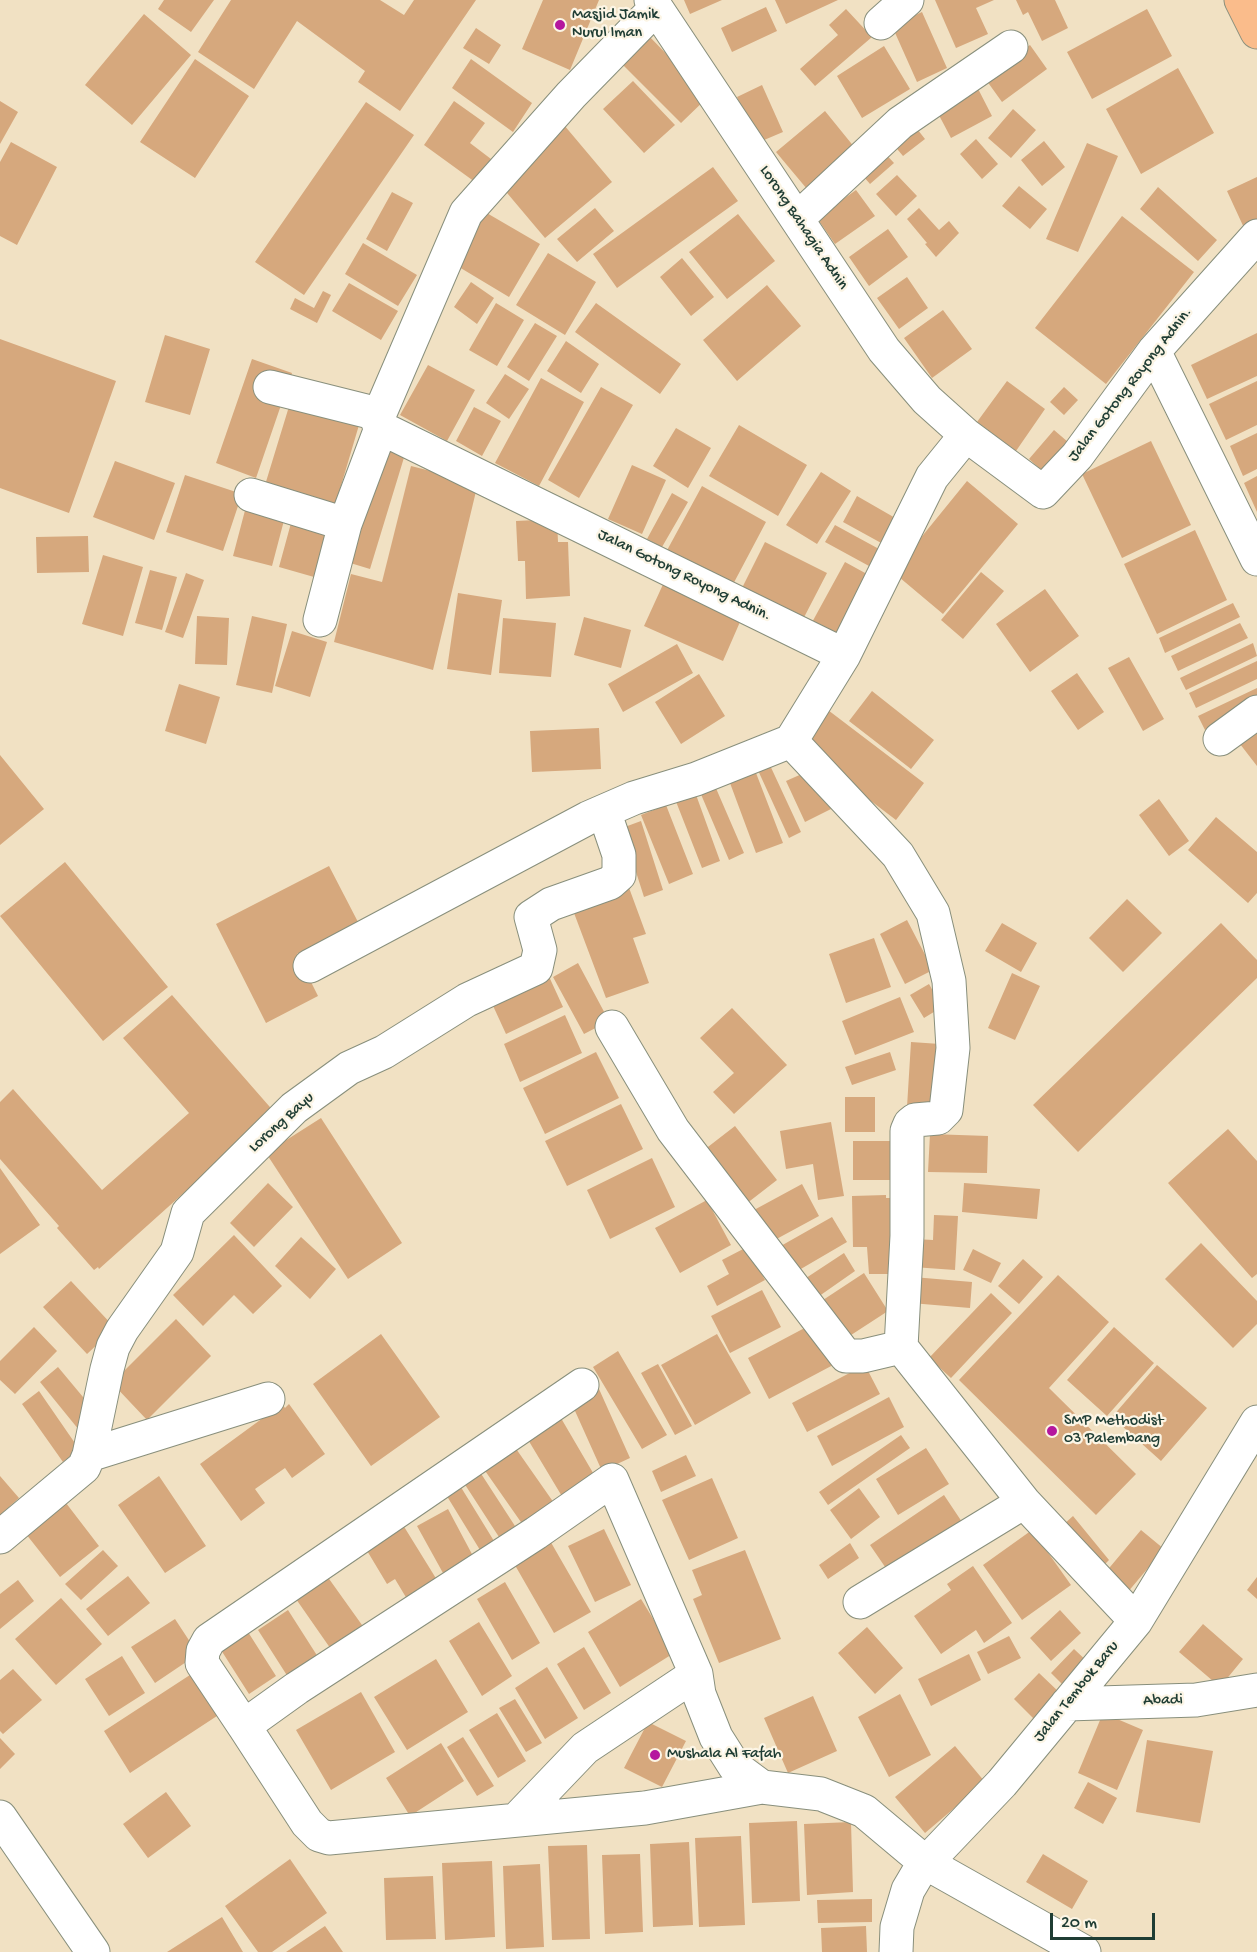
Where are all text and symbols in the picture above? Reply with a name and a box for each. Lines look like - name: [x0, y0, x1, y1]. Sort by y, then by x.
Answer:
- place label: Masjid Jamik Nurul Iman: [572, 6, 658, 44]
- marker: Masjid Jamik Nurul Iman: [553, 18, 567, 32]
- street label: Lorong Bahagia Adnin: [754, 162, 852, 294]
- street label: Jalan Gotong Royong Adnin.: [1065, 304, 1197, 466]
- street label: Jalan Gotong Royong Adnin.: [594, 526, 774, 626]
- street label: Lorong Bayu: [245, 1089, 319, 1157]
- place label: SMP Methodist 03 Palembang: [1064, 1412, 1163, 1450]
- marker: SMP Methodist 03 Palembang: [1045, 1424, 1059, 1438]
- street label: Jalan Tembok Baru: [1030, 1637, 1124, 1747]
- street label: Abadi: [1143, 1691, 1183, 1711]
- place label: Mushala Al Fafah: [667, 1745, 781, 1765]
- marker: Mushala Al Fafah: [648, 1748, 662, 1762]
- scale bar: [1053, 1901, 1158, 1939]
- text: 20 m: [1061, 1913, 1097, 1934]

